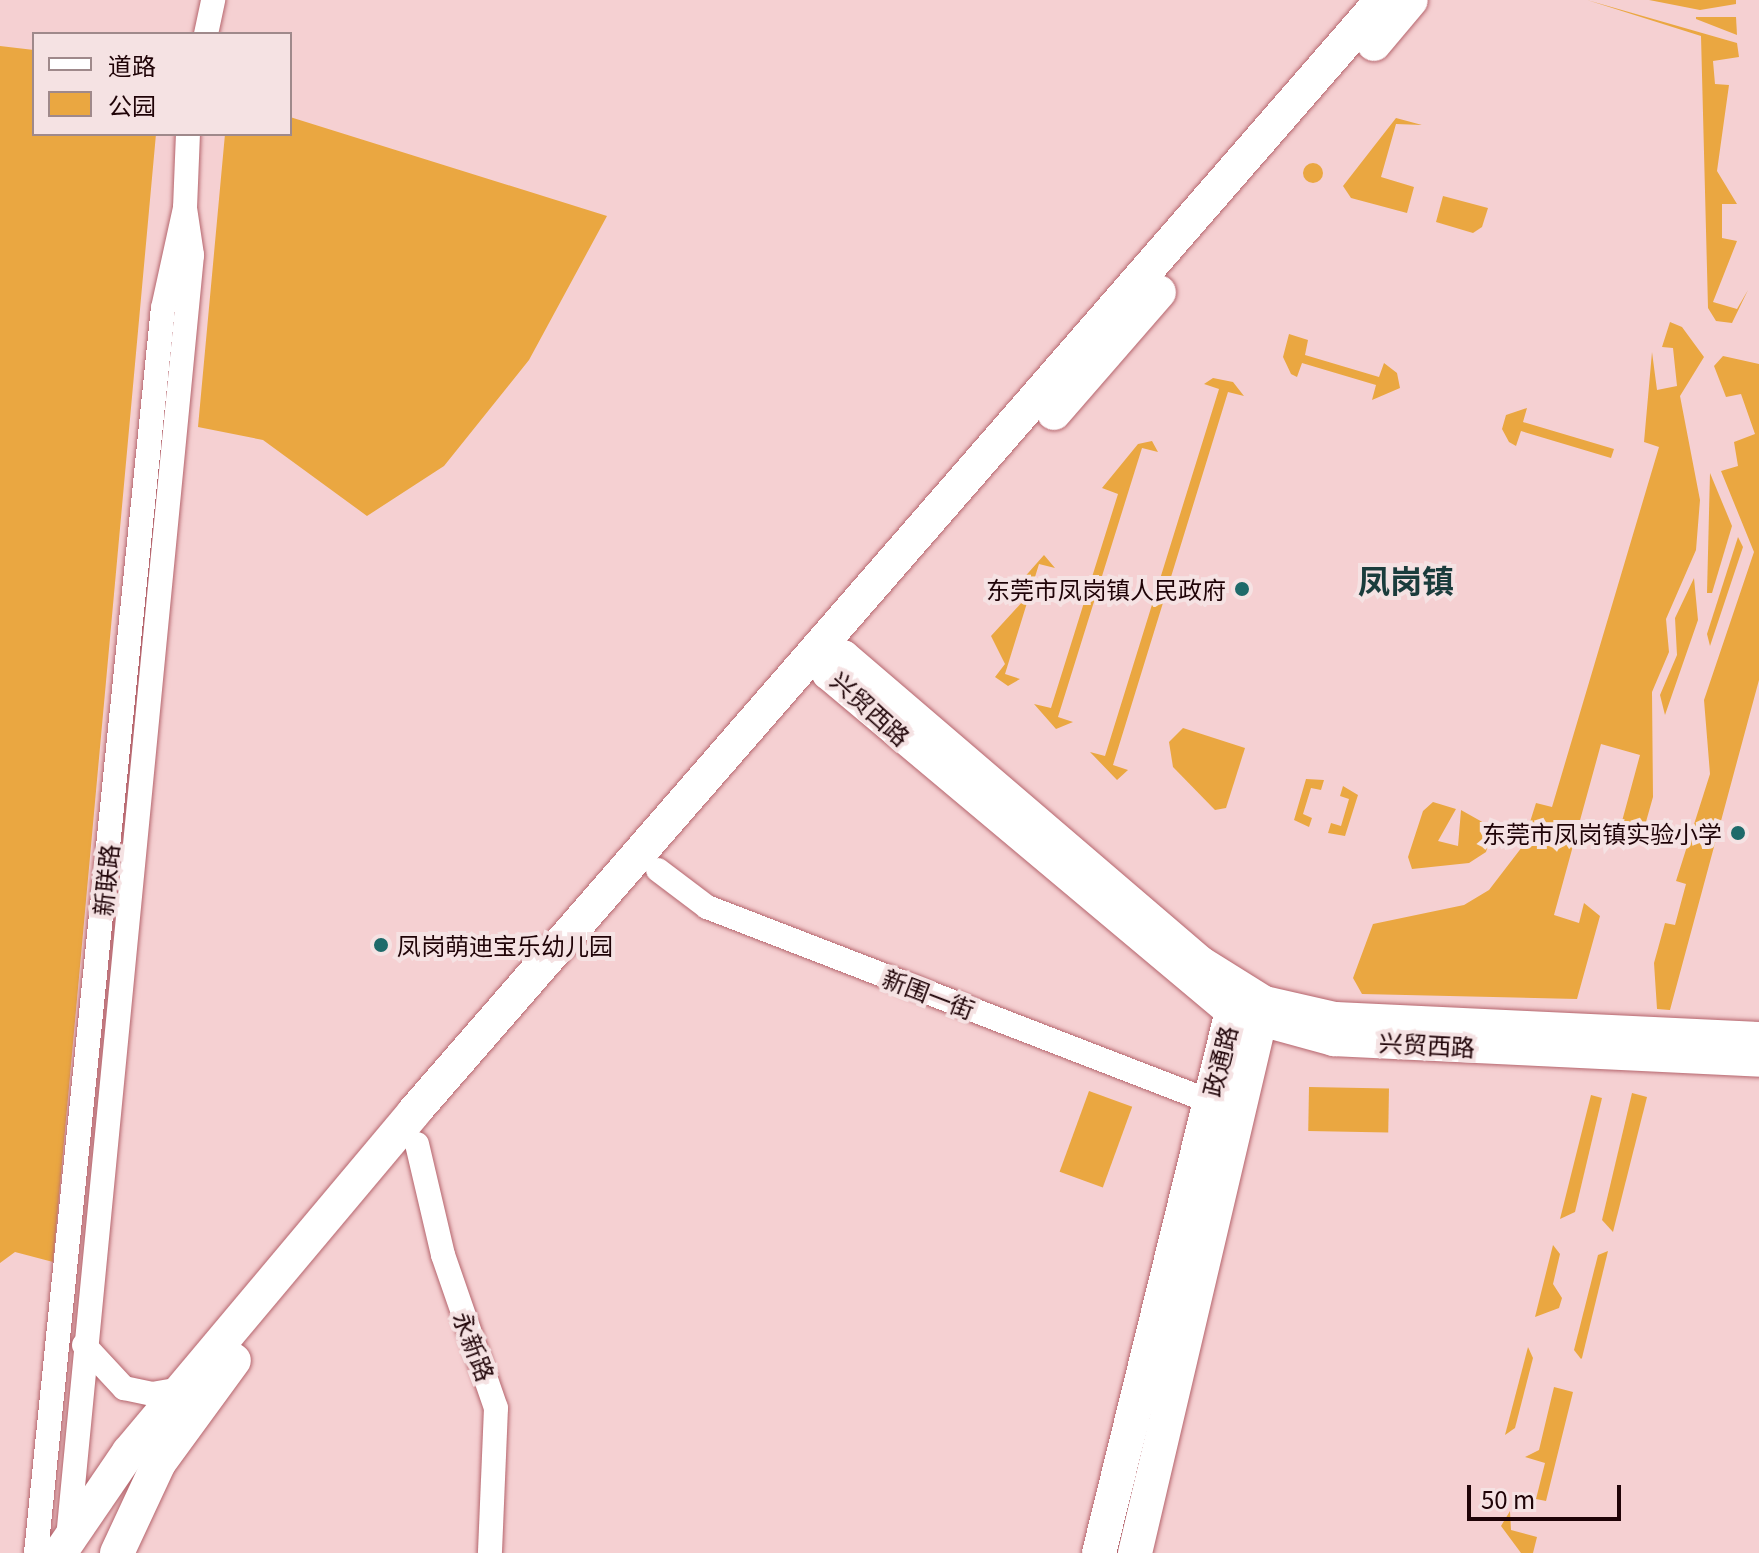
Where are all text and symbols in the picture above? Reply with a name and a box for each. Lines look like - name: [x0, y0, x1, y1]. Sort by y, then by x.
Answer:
- legend: [32, 32, 292, 136]
- text: 道路: [108, 47, 156, 82]
- text: 公园: [108, 87, 156, 122]
- district label: 凤岗镇: [1358, 560, 1454, 598]
- place label: 东莞市凤岗镇人民政府: [986, 575, 1226, 603]
- marker: 东莞市凤岗镇人民政府: [1233, 580, 1251, 598]
- street label: 兴贸西路: [826, 665, 916, 751]
- place label: 东莞市凤岗镇实验小学: [1482, 819, 1722, 847]
- marker: 东莞市凤岗镇实验小学: [1729, 824, 1747, 842]
- street label: 新联路: [87, 843, 123, 917]
- place label: 凤岗萌迪宝乐幼儿园: [397, 931, 613, 959]
- marker: 凤岗萌迪宝乐幼儿园: [372, 936, 390, 954]
- street label: 新围一街: [879, 962, 979, 1024]
- street label: 政通路: [1196, 1023, 1242, 1099]
- street label: 兴贸西路: [1378, 1027, 1476, 1061]
- street label: 永新路: [449, 1307, 501, 1385]
- scale bar: [1471, 1469, 1625, 1519]
- text: 50 m: [1481, 1481, 1535, 1516]

